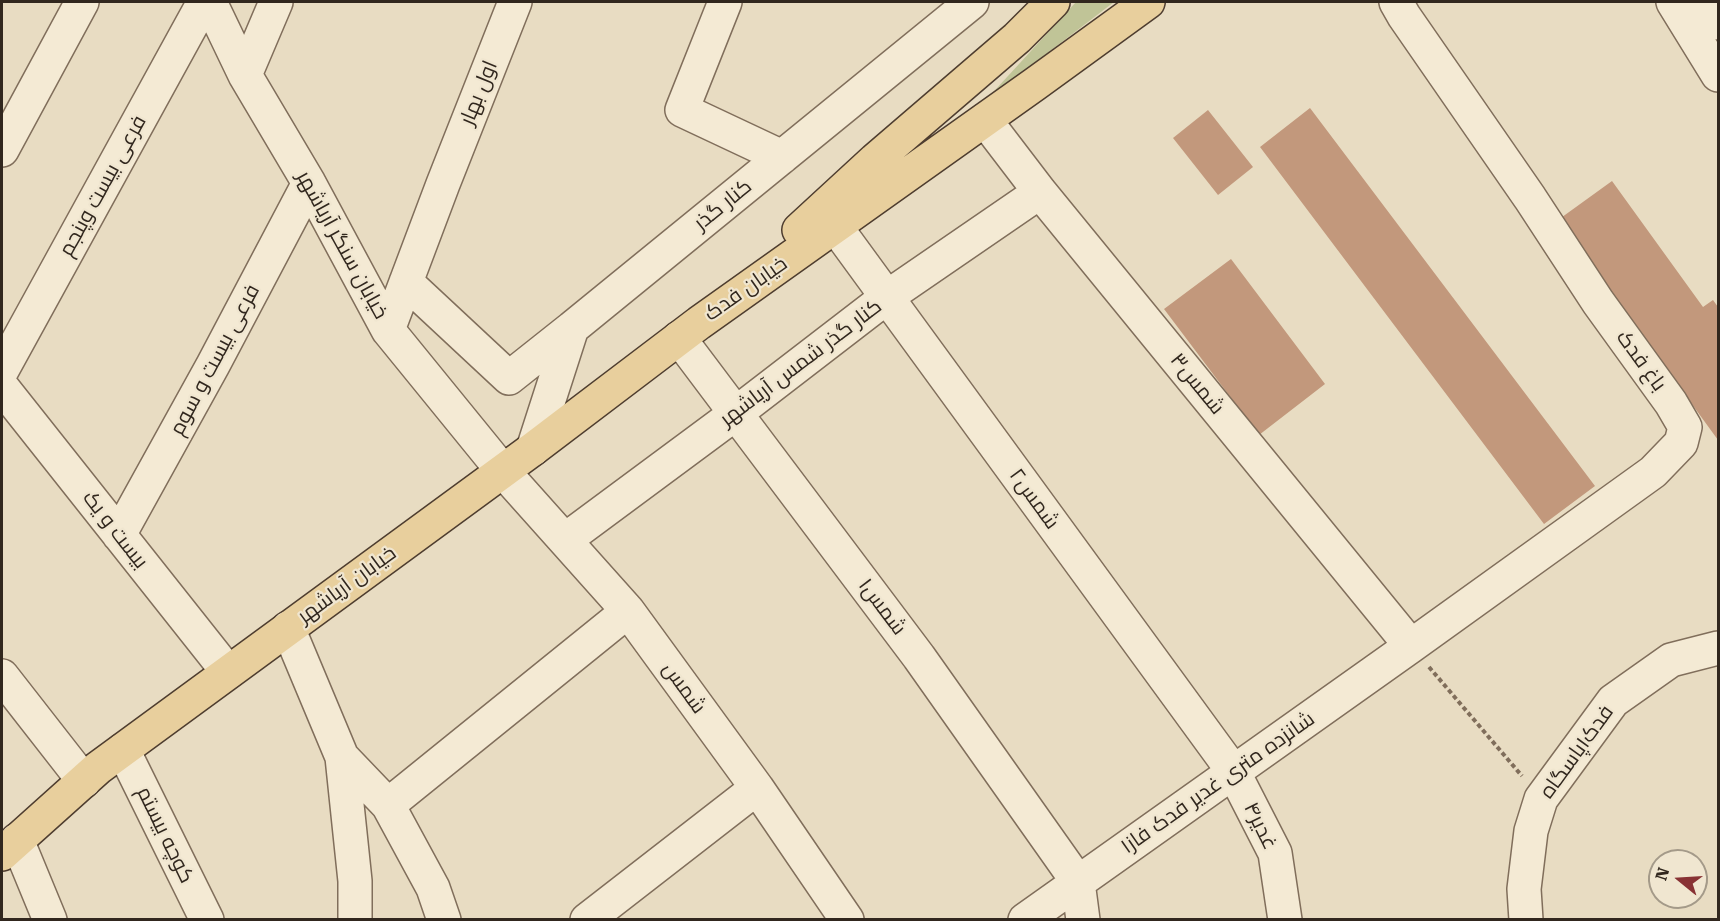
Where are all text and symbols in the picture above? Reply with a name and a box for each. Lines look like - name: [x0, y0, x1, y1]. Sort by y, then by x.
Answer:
- street label: اول بهار: [455, 57, 503, 129]
- street label: فرعی بیست وپنجم: [54, 111, 152, 261]
- street label: خیابان سنگر آریاشهر: [291, 166, 393, 324]
- street label: کنار گذر: [689, 174, 757, 236]
- street label: خیابان فدک: [700, 251, 792, 327]
- street label: فرعی بیست و سوم: [165, 280, 265, 440]
- street label: کنار گذر شمس آریاشهر: [715, 294, 887, 432]
- street label: باغ فدک: [1610, 326, 1672, 396]
- street label: شمس۳: [1165, 348, 1229, 420]
- street label: شمس۲: [1004, 464, 1064, 534]
- street label: بیست و یک: [77, 486, 153, 574]
- street label: خیابان آریاشهر: [293, 541, 401, 629]
- street label: شمس۱: [853, 574, 911, 640]
- street label: شمس: [657, 657, 711, 719]
- street label: فدک۱پاسگاه: [1535, 700, 1619, 804]
- street label: شانزده متری غدیر فدک فاز۱: [1116, 706, 1320, 860]
- street label: کوچه بیستم: [131, 783, 199, 887]
- street label: غدیر۴: [1238, 798, 1282, 854]
- north arrow: [1648, 849, 1708, 909]
- text: N: [1651, 865, 1673, 883]

